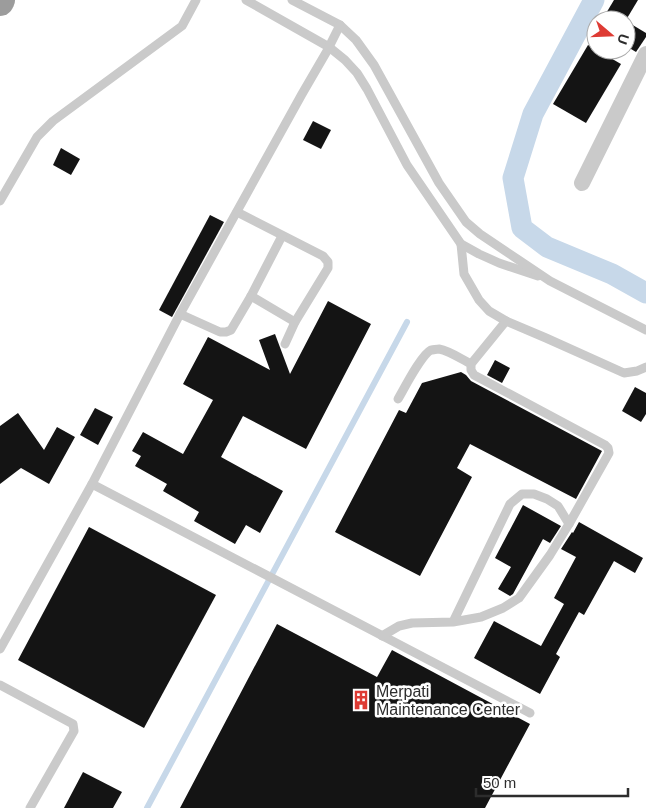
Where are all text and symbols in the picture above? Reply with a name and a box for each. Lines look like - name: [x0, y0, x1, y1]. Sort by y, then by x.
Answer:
- north arrow: [586, 10, 636, 60]
- text: U: [614, 32, 633, 47]
- place label: Merpati Maintenance Center: [376, 683, 521, 718]
- building icon: Merpati Maintenance Center: [350, 689, 372, 711]
- scale bar: [476, 766, 628, 798]
- text: 50 m: [483, 774, 516, 791]

